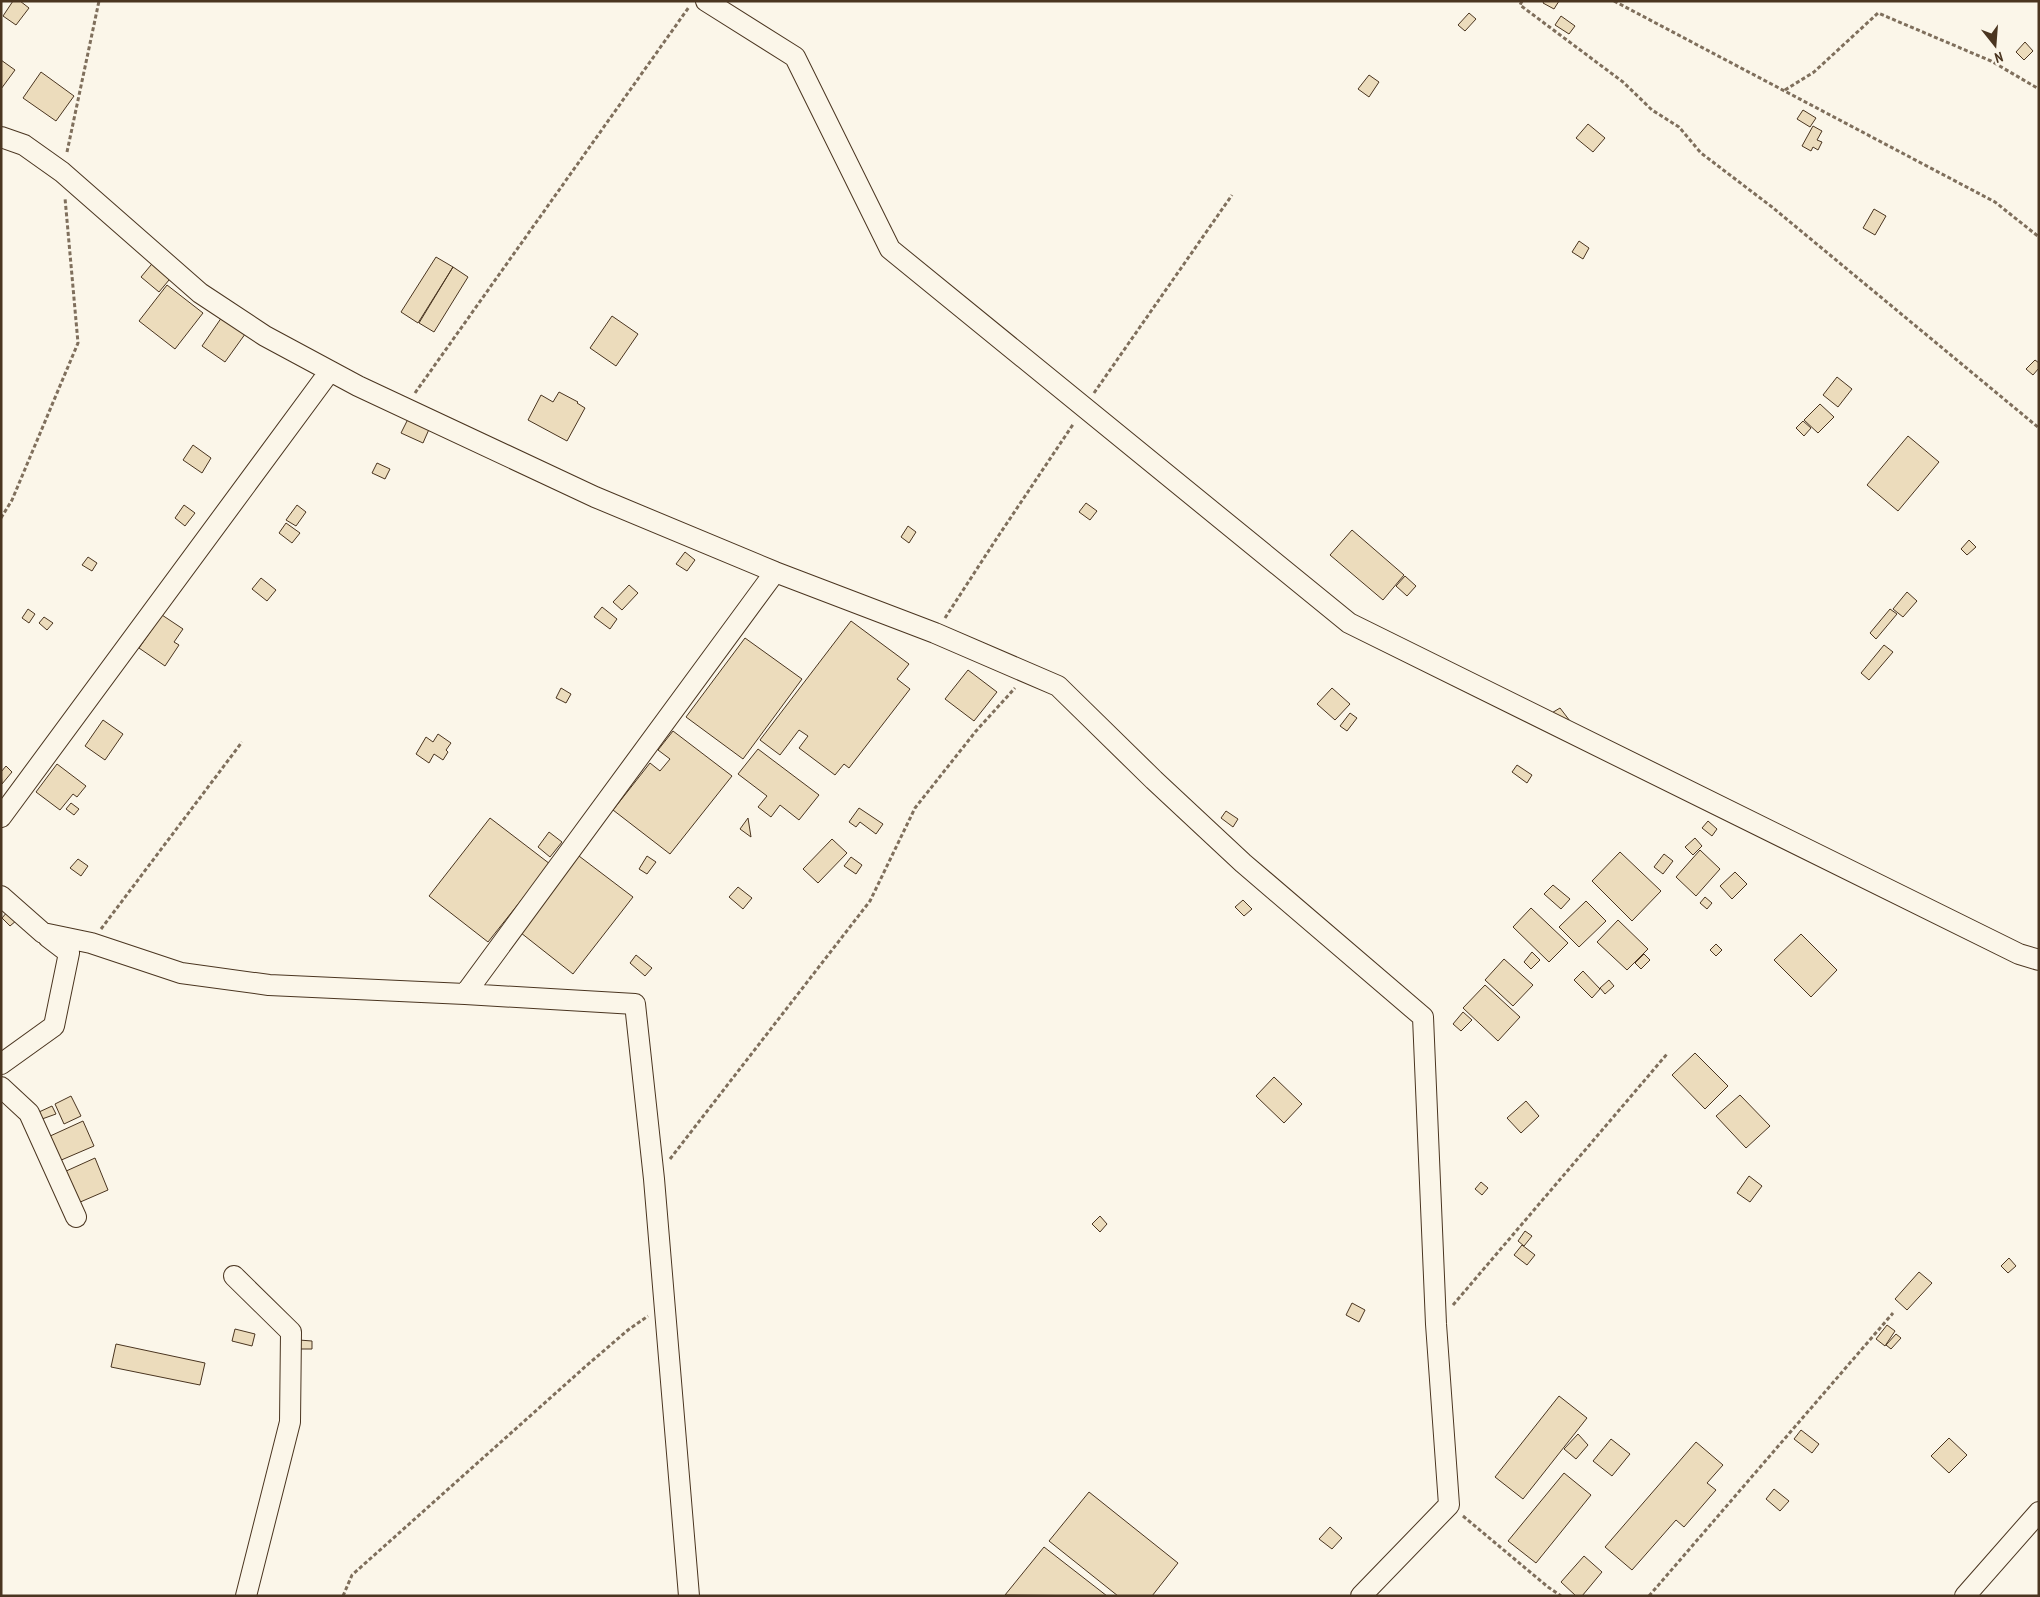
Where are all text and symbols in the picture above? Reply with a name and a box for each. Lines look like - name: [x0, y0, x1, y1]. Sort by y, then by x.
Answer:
- north arrow: [1970, 20, 2020, 70]
- text: N: [1993, 48, 2005, 67]

